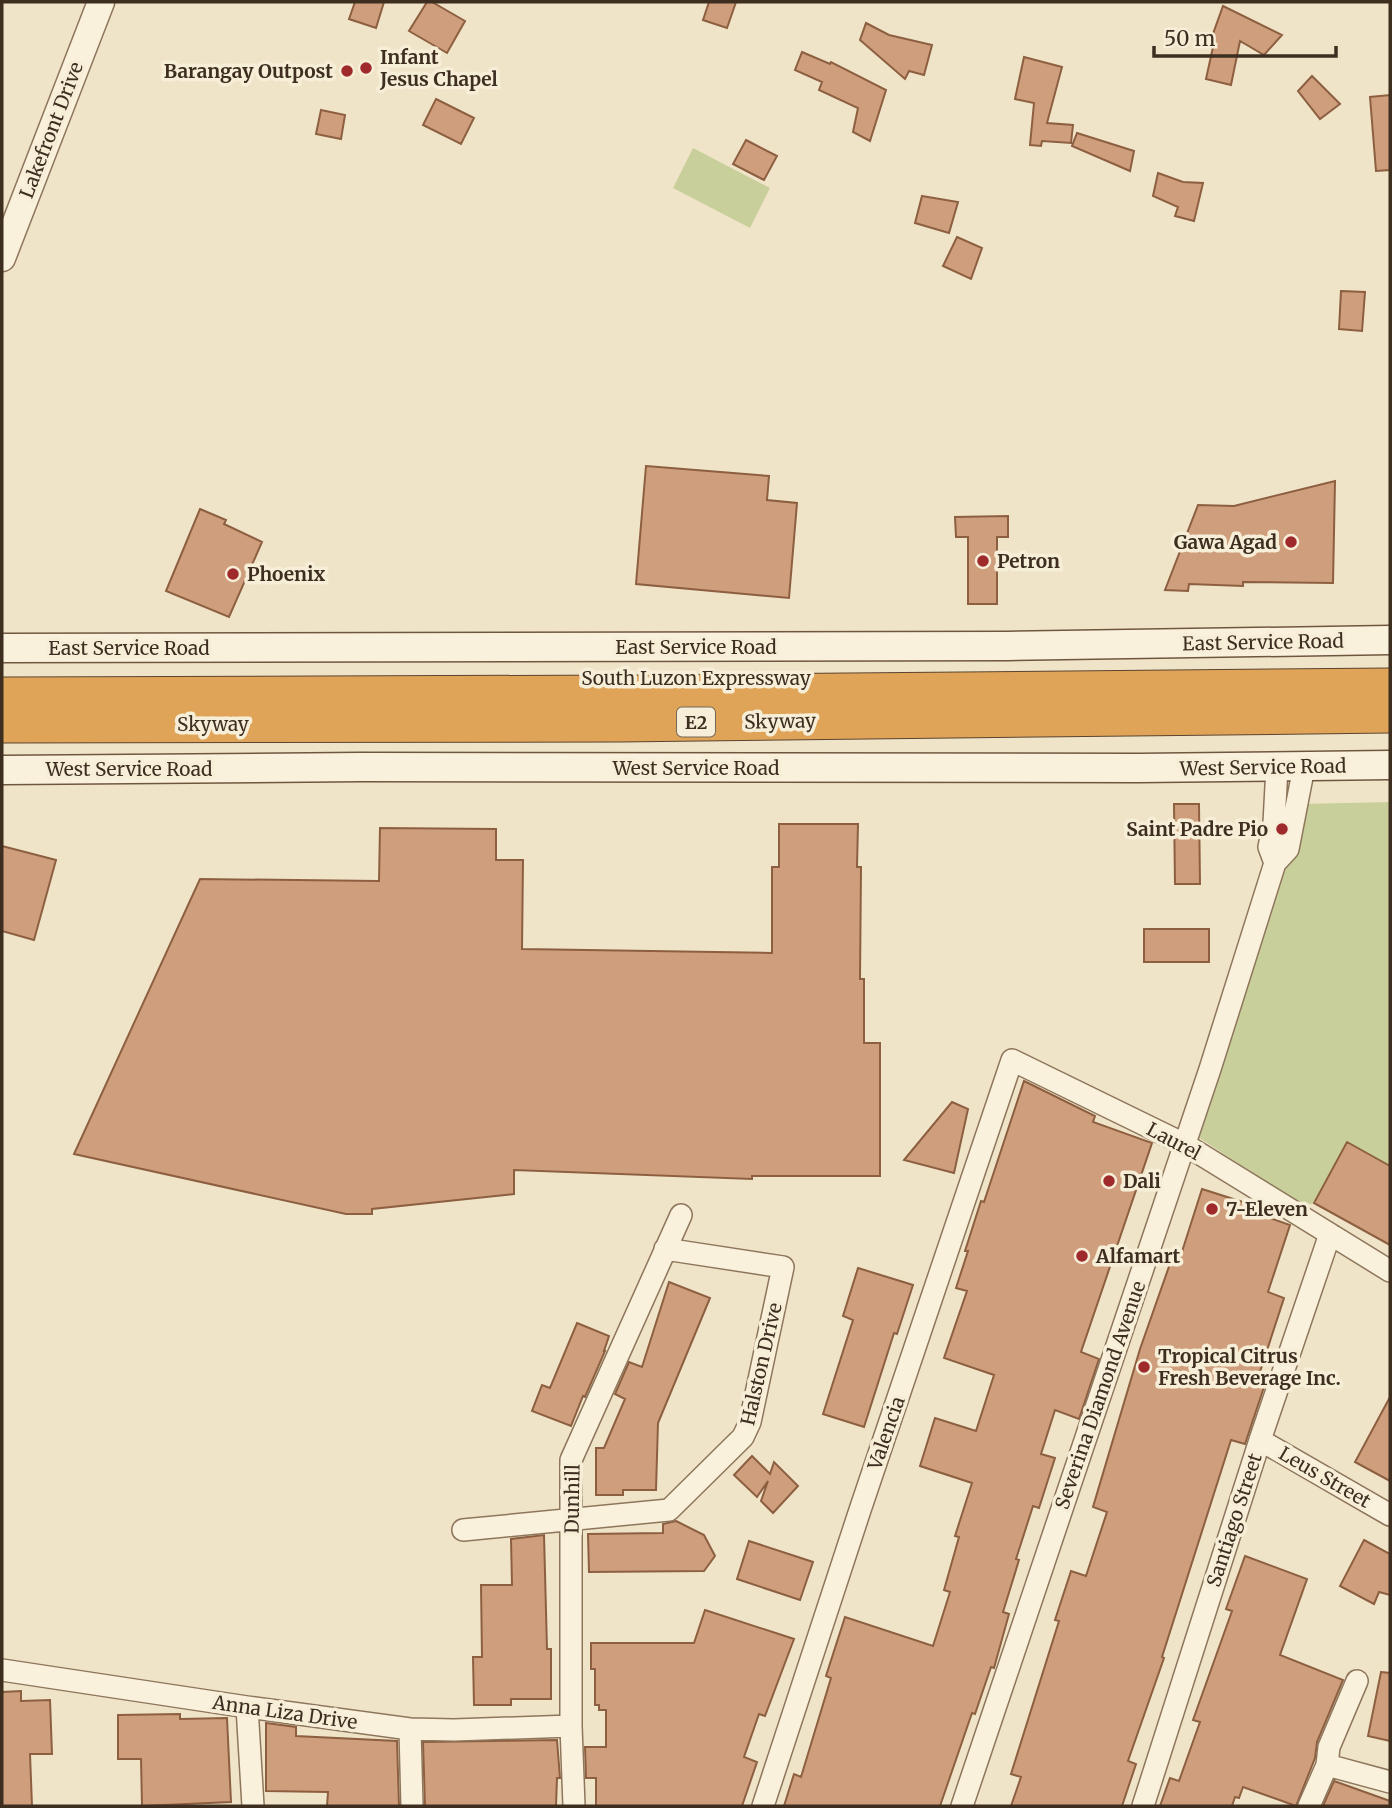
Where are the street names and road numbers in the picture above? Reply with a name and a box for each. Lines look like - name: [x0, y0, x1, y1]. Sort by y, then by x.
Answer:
- street label: Lakefront Drive: [14, 58, 88, 202]
- street label: East Service Road: [1182, 629, 1344, 655]
- street label: East Service Road: [615, 635, 777, 659]
- street label: East Service Road: [48, 636, 210, 660]
- street label: South Luzon Expressway: [581, 666, 811, 690]
- road number: E2: [677, 708, 715, 736]
- street label: Skyway: [744, 708, 816, 734]
- street label: Skyway: [177, 712, 249, 736]
- street label: West Service Road: [1178, 754, 1347, 780]
- street label: West Service Road: [612, 756, 779, 780]
- street label: West Service Road: [45, 757, 212, 781]
- street label: Laurel: [1143, 1117, 1205, 1165]
- street label: Severina Diamond Avenue: [1050, 1278, 1150, 1512]
- street label: Halston Drive: [735, 1300, 787, 1428]
- street label: Valencia: [862, 1393, 910, 1474]
- street label: Leus Street: [1275, 1441, 1376, 1513]
- street label: Santiago Street: [1201, 1450, 1267, 1590]
- street label: Dunhill: [559, 1464, 585, 1534]
- street label: Anna Liza Drive: [210, 1690, 359, 1734]

